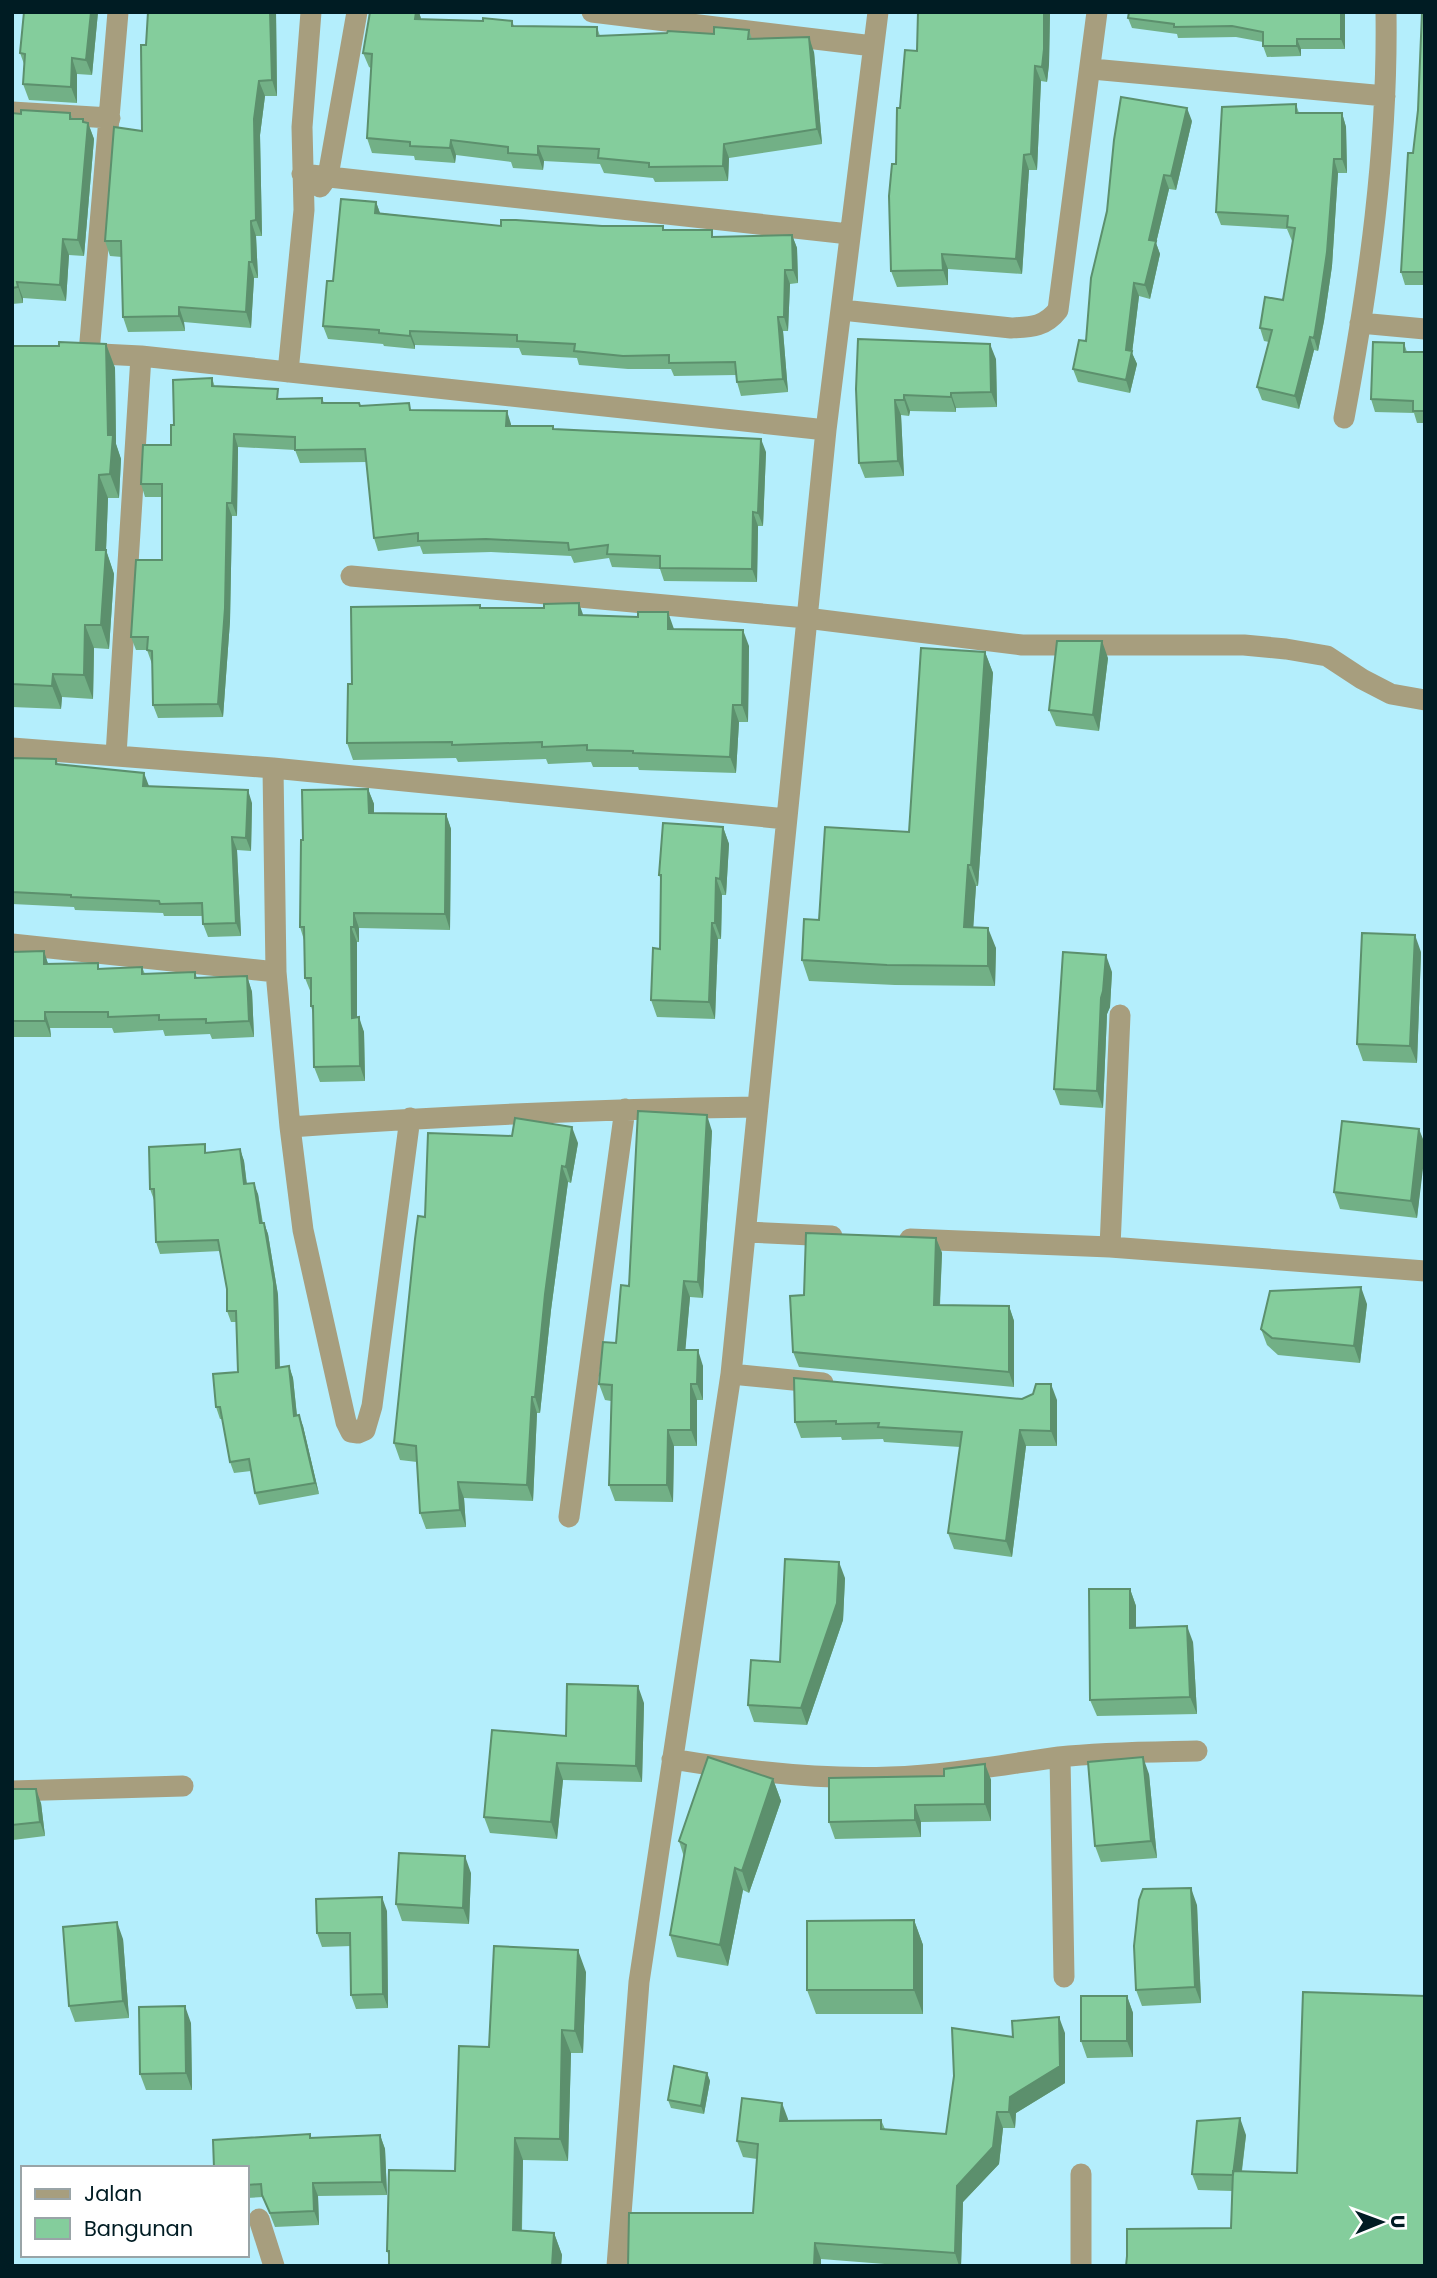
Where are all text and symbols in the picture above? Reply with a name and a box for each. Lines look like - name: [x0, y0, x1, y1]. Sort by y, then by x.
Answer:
- legend: [21, 2166, 248, 2257]
- text: Jalan: [84, 2179, 142, 2208]
- north arrow: [1346, 2187, 1416, 2257]
- text: Bangunan: [84, 2214, 193, 2243]
- text: U: [1384, 2215, 1411, 2229]

